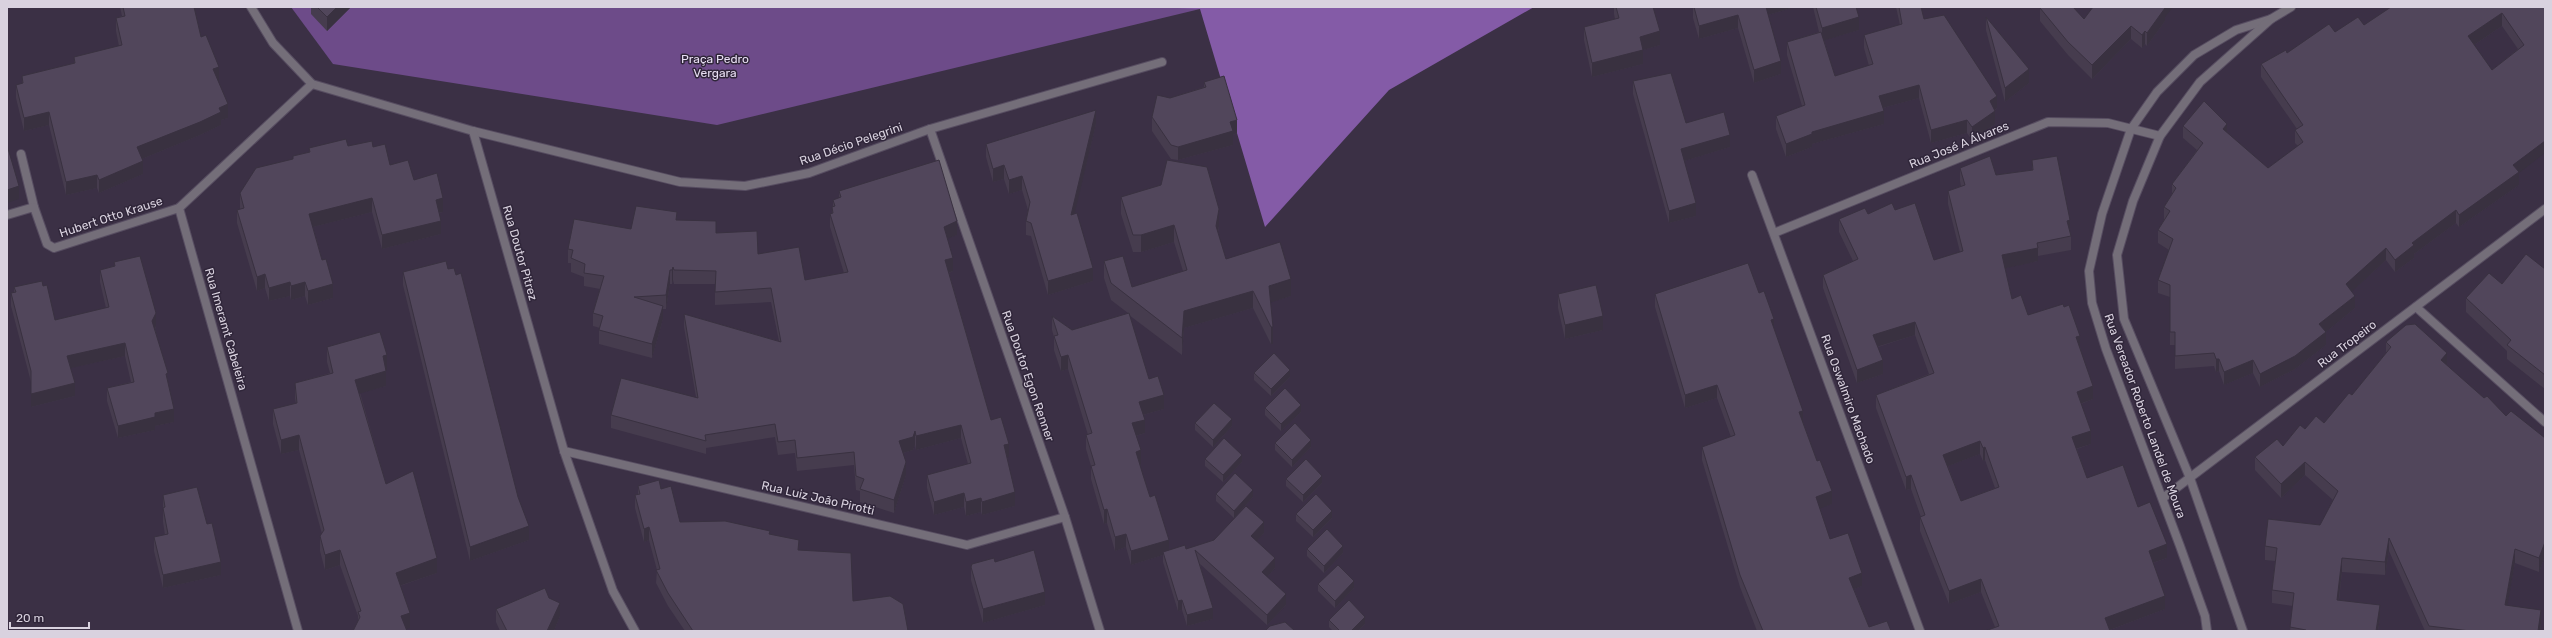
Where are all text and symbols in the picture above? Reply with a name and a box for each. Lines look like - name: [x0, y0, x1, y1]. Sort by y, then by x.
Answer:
- park label: Praça Pedro Vergara: [681, 52, 749, 80]
- street label: Rua José A Álvares: [1907, 119, 2011, 171]
- street label: Rua Décio Pelegrini: [798, 120, 904, 168]
- street label: Hubert Otto Krause: [58, 194, 165, 240]
- street label: Rua Doutor Pitrez: [500, 204, 540, 302]
- street label: Rua Imeramt Cabeleira: [202, 266, 250, 392]
- street label: Rua Doutor Egon Renner: [999, 309, 1057, 444]
- street label: Rua Vereador Roberto Landel de Moura: [2101, 312, 2189, 520]
- street label: Rua Tropeiro: [2315, 317, 2379, 371]
- street label: Rua Oswalmiro Machado: [1818, 333, 1878, 466]
- street label: Rua Luiz João Pirotti: [760, 478, 876, 518]
- scale bar: [10, 604, 89, 630]
- text: 20 m: [16, 611, 44, 625]

